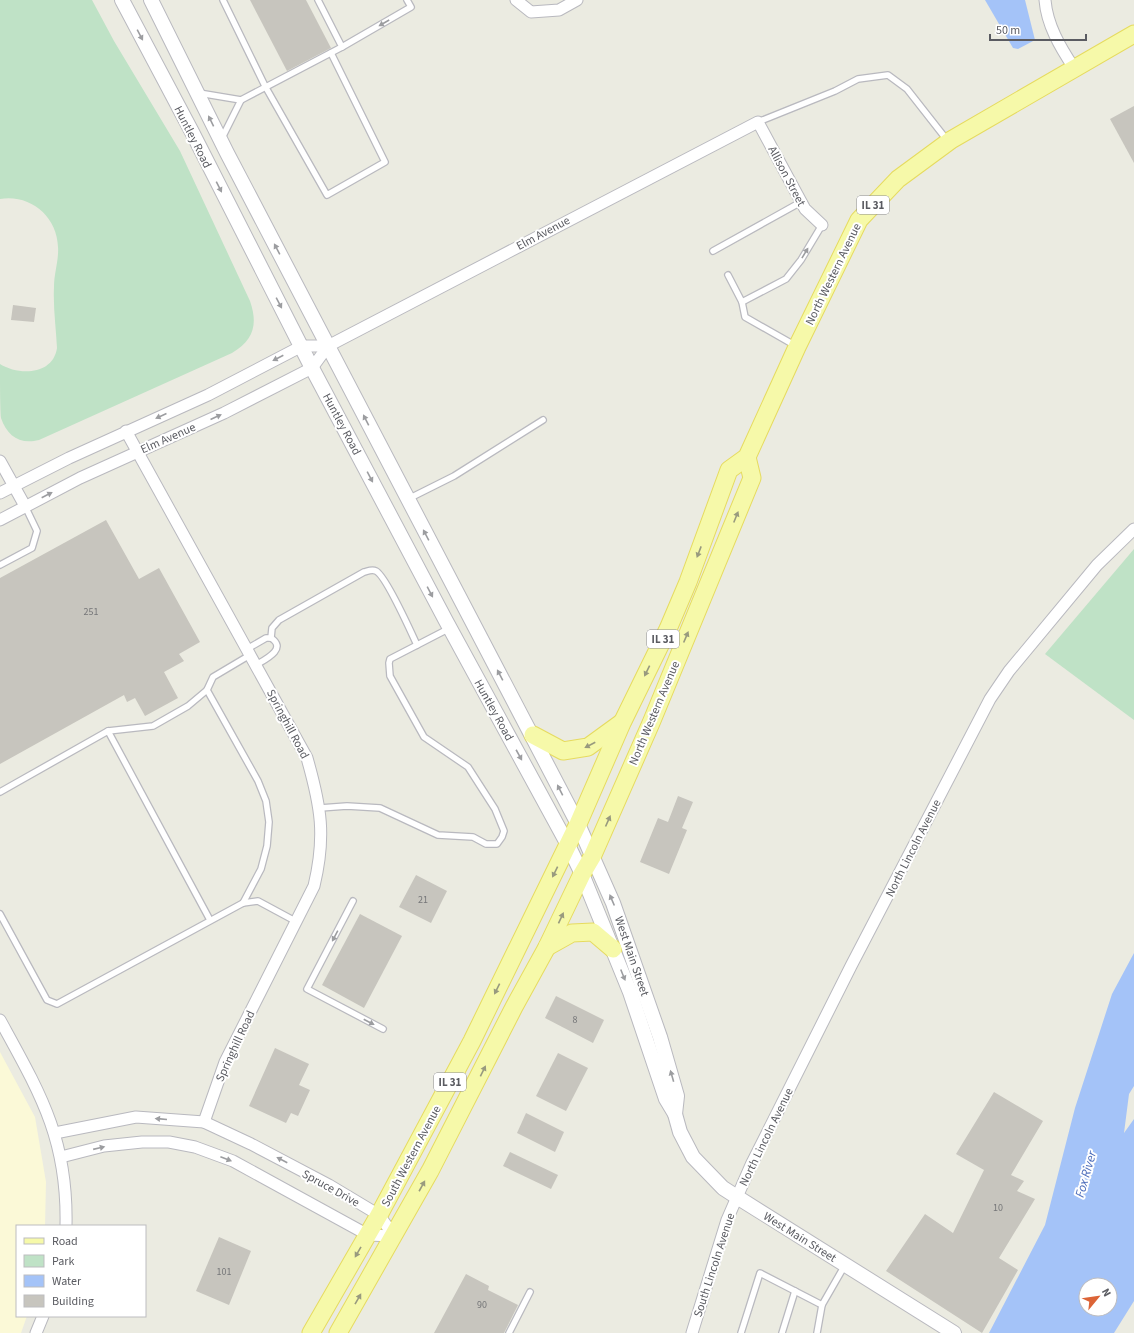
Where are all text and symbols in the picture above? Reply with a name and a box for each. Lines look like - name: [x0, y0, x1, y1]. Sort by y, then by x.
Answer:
- scale bar: [990, 16, 1086, 42]
- one-way arrow: [379, 19, 390, 26]
- text: 50 m: [996, 22, 1020, 39]
- one-way arrow: [137, 29, 143, 40]
- street label: Huntley Road: [170, 103, 216, 171]
- one-way arrow: [208, 115, 214, 127]
- street label: Allison Street: [764, 143, 810, 209]
- one-way arrow: [216, 182, 222, 193]
- road number: IL 31: [857, 196, 889, 214]
- street label: Elm Avenue: [513, 212, 573, 255]
- street label: North Western Avenue: [801, 220, 866, 328]
- one-way arrow: [274, 243, 281, 255]
- one-way arrow: [802, 247, 809, 259]
- one-way arrow: [276, 297, 282, 308]
- one-way arrow: [272, 355, 283, 362]
- street label: Huntley Road: [318, 390, 365, 458]
- one-way arrow: [155, 412, 167, 419]
- one-way arrow: [210, 414, 221, 420]
- one-way arrow: [363, 414, 369, 425]
- street label: Elm Avenue: [138, 419, 199, 458]
- one-way arrow: [366, 471, 373, 483]
- one-way arrow: [41, 492, 53, 498]
- one-way arrow: [734, 511, 740, 523]
- one-way arrow: [423, 529, 429, 541]
- one-way arrow: [696, 546, 702, 558]
- one-way arrow: [427, 586, 434, 597]
- house number: 251: [84, 605, 98, 619]
- road number: IL 31: [647, 630, 679, 648]
- one-way arrow: [684, 631, 690, 643]
- street label: North Western Avenue: [625, 658, 684, 768]
- one-way arrow: [644, 665, 650, 676]
- one-way arrow: [496, 669, 503, 681]
- street label: Huntley Road: [470, 676, 517, 744]
- street label: Springhill Road: [262, 686, 313, 762]
- one-way arrow: [584, 741, 596, 748]
- one-way arrow: [516, 749, 522, 761]
- one-way arrow: [557, 784, 564, 795]
- street label: North Lincoln Avenue: [881, 796, 945, 900]
- one-way arrow: [605, 816, 611, 827]
- one-way arrow: [552, 866, 558, 878]
- house number: 21: [418, 893, 428, 907]
- one-way arrow: [608, 893, 614, 905]
- one-way arrow: [558, 913, 564, 924]
- street label: West Main Street: [610, 914, 653, 998]
- one-way arrow: [331, 930, 338, 942]
- one-way arrow: [621, 969, 627, 981]
- one-way arrow: [494, 983, 501, 994]
- street label: Springhill Road: [212, 1008, 259, 1084]
- house number: 8: [573, 1013, 578, 1027]
- one-way arrow: [363, 1018, 374, 1025]
- one-way arrow: [480, 1066, 486, 1077]
- one-way arrow: [669, 1069, 675, 1081]
- road number: IL 31: [434, 1073, 466, 1091]
- street label: North Lincoln Avenue: [735, 1085, 798, 1189]
- street label: South Western Avenue: [378, 1103, 445, 1210]
- one-way arrow: [155, 1115, 167, 1122]
- one-way arrow: [93, 1144, 105, 1150]
- water label: Fox River: [1071, 1148, 1101, 1200]
- one-way arrow: [221, 1156, 233, 1162]
- one-way arrow: [277, 1157, 288, 1164]
- street label: Spruce Drive: [299, 1166, 363, 1211]
- one-way arrow: [419, 1180, 425, 1192]
- house number: 10: [993, 1201, 1003, 1215]
- street label: West Main Street: [760, 1208, 840, 1267]
- street label: South Lincoln Avenue: [690, 1211, 739, 1319]
- legend: [16, 1225, 146, 1317]
- text: Road: [52, 1233, 78, 1250]
- one-way arrow: [354, 1246, 361, 1258]
- text: Park: [52, 1253, 74, 1270]
- house number: 101: [217, 1265, 231, 1279]
- text: Water: [52, 1273, 82, 1290]
- north arrow: [1078, 1277, 1118, 1317]
- text: N: [1098, 1286, 1115, 1299]
- text: Building: [52, 1293, 94, 1310]
- one-way arrow: [354, 1293, 361, 1305]
- house number: 90: [477, 1298, 487, 1312]

